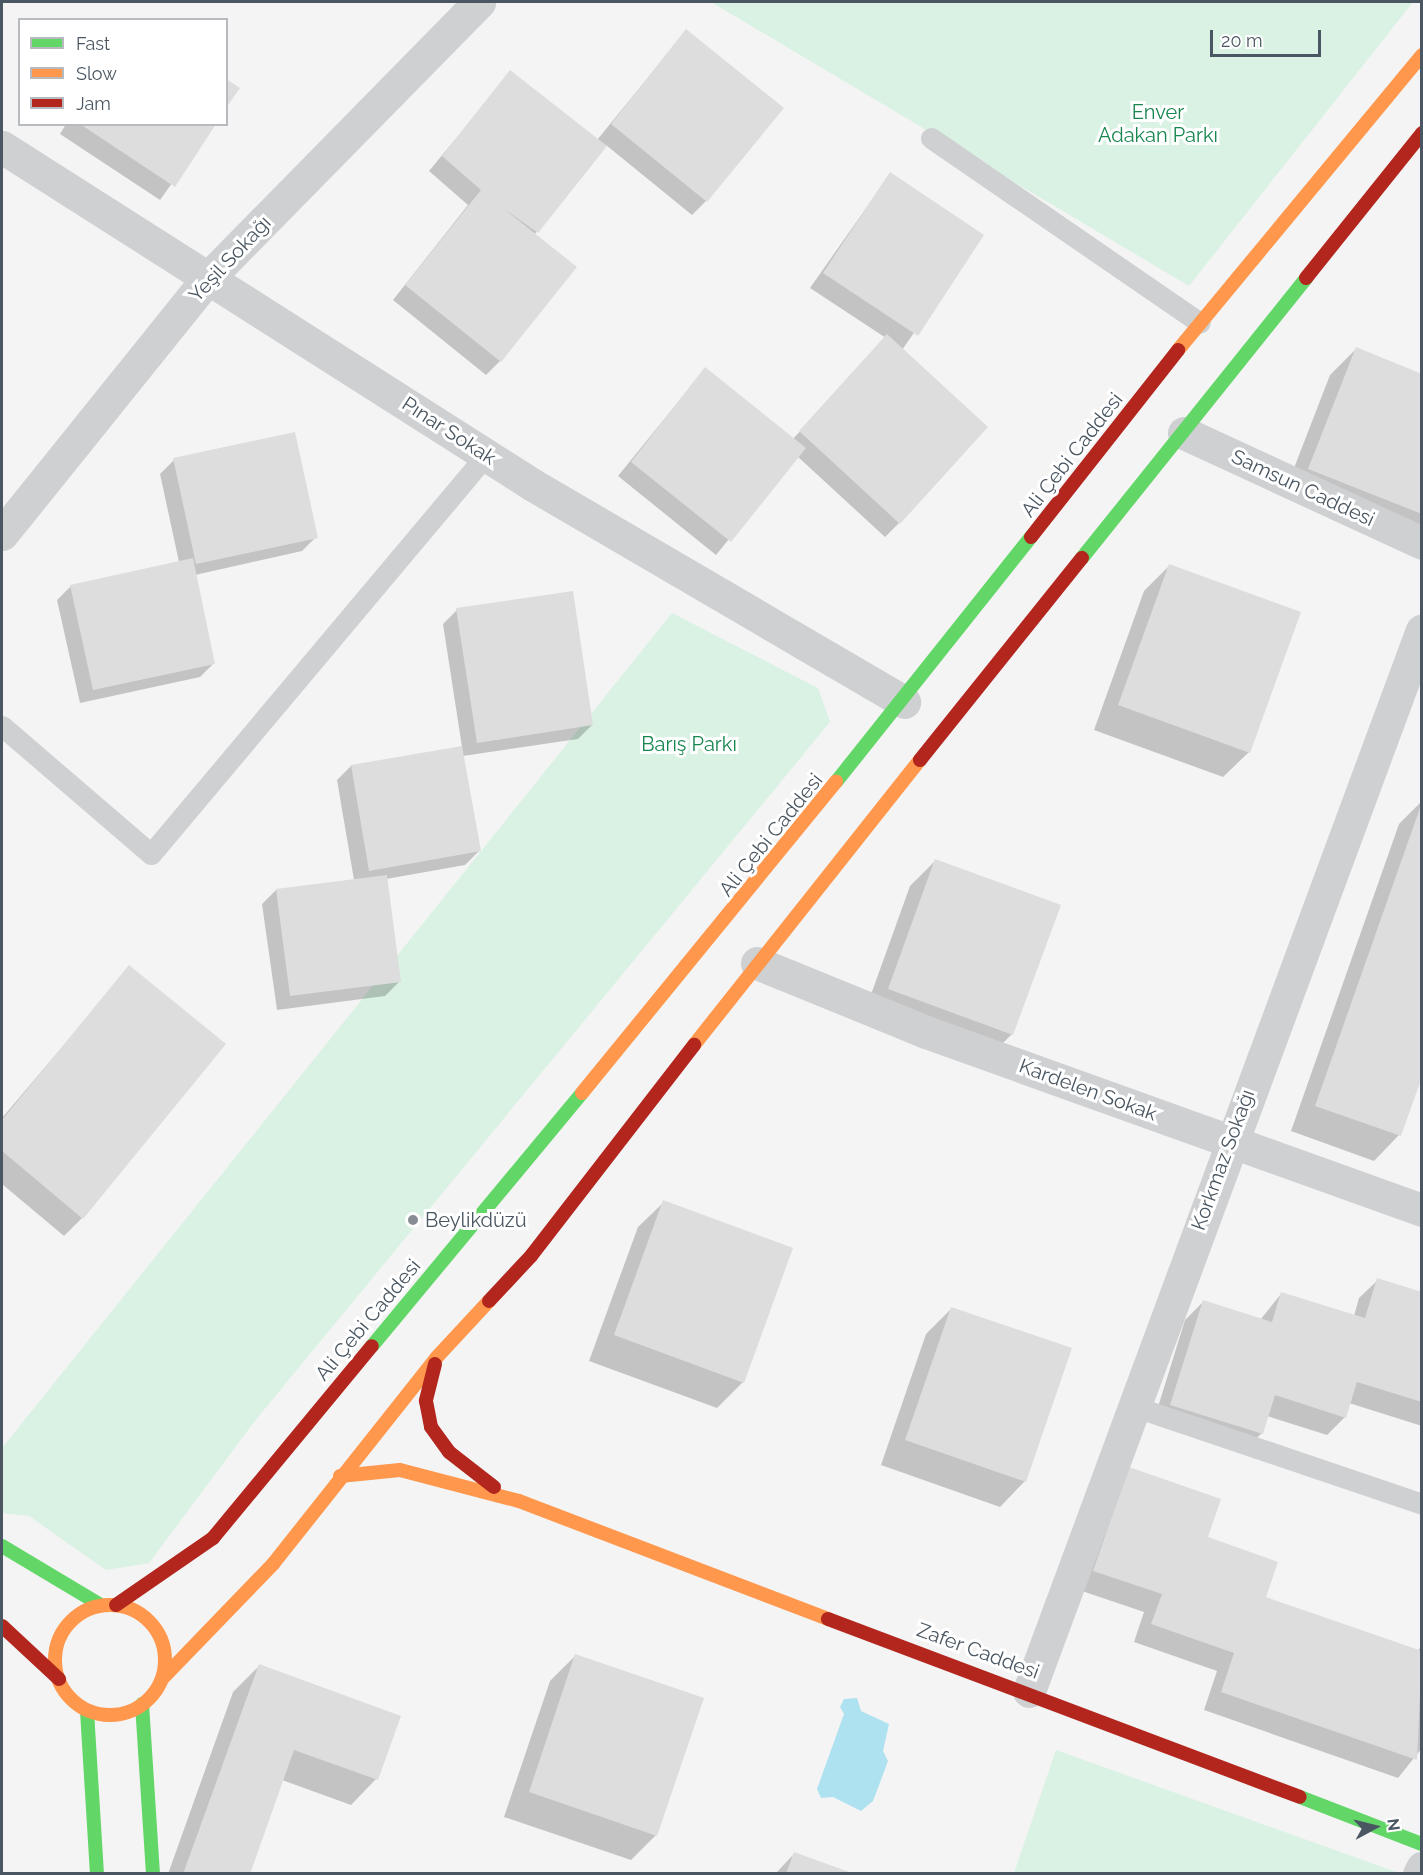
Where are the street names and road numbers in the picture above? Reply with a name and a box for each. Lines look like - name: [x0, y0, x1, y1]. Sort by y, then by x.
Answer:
- street label: Yeşil Sokağı: [184, 211, 276, 307]
- street label: Ali Çebi Caddesi: [1016, 388, 1128, 522]
- street label: Pınar Sokak: [397, 392, 501, 470]
- street label: Samsun Caddesi: [1228, 444, 1378, 532]
- street label: Ali Çebi Caddesi: [714, 769, 828, 901]
- street label: Kardelen Sokak: [1016, 1054, 1160, 1126]
- street label: Korkmaz Sokağı: [1186, 1086, 1260, 1234]
- street label: Ali Çebi Caddesi: [310, 1254, 426, 1386]
- street label: Zafer Caddesi: [913, 1618, 1043, 1684]

